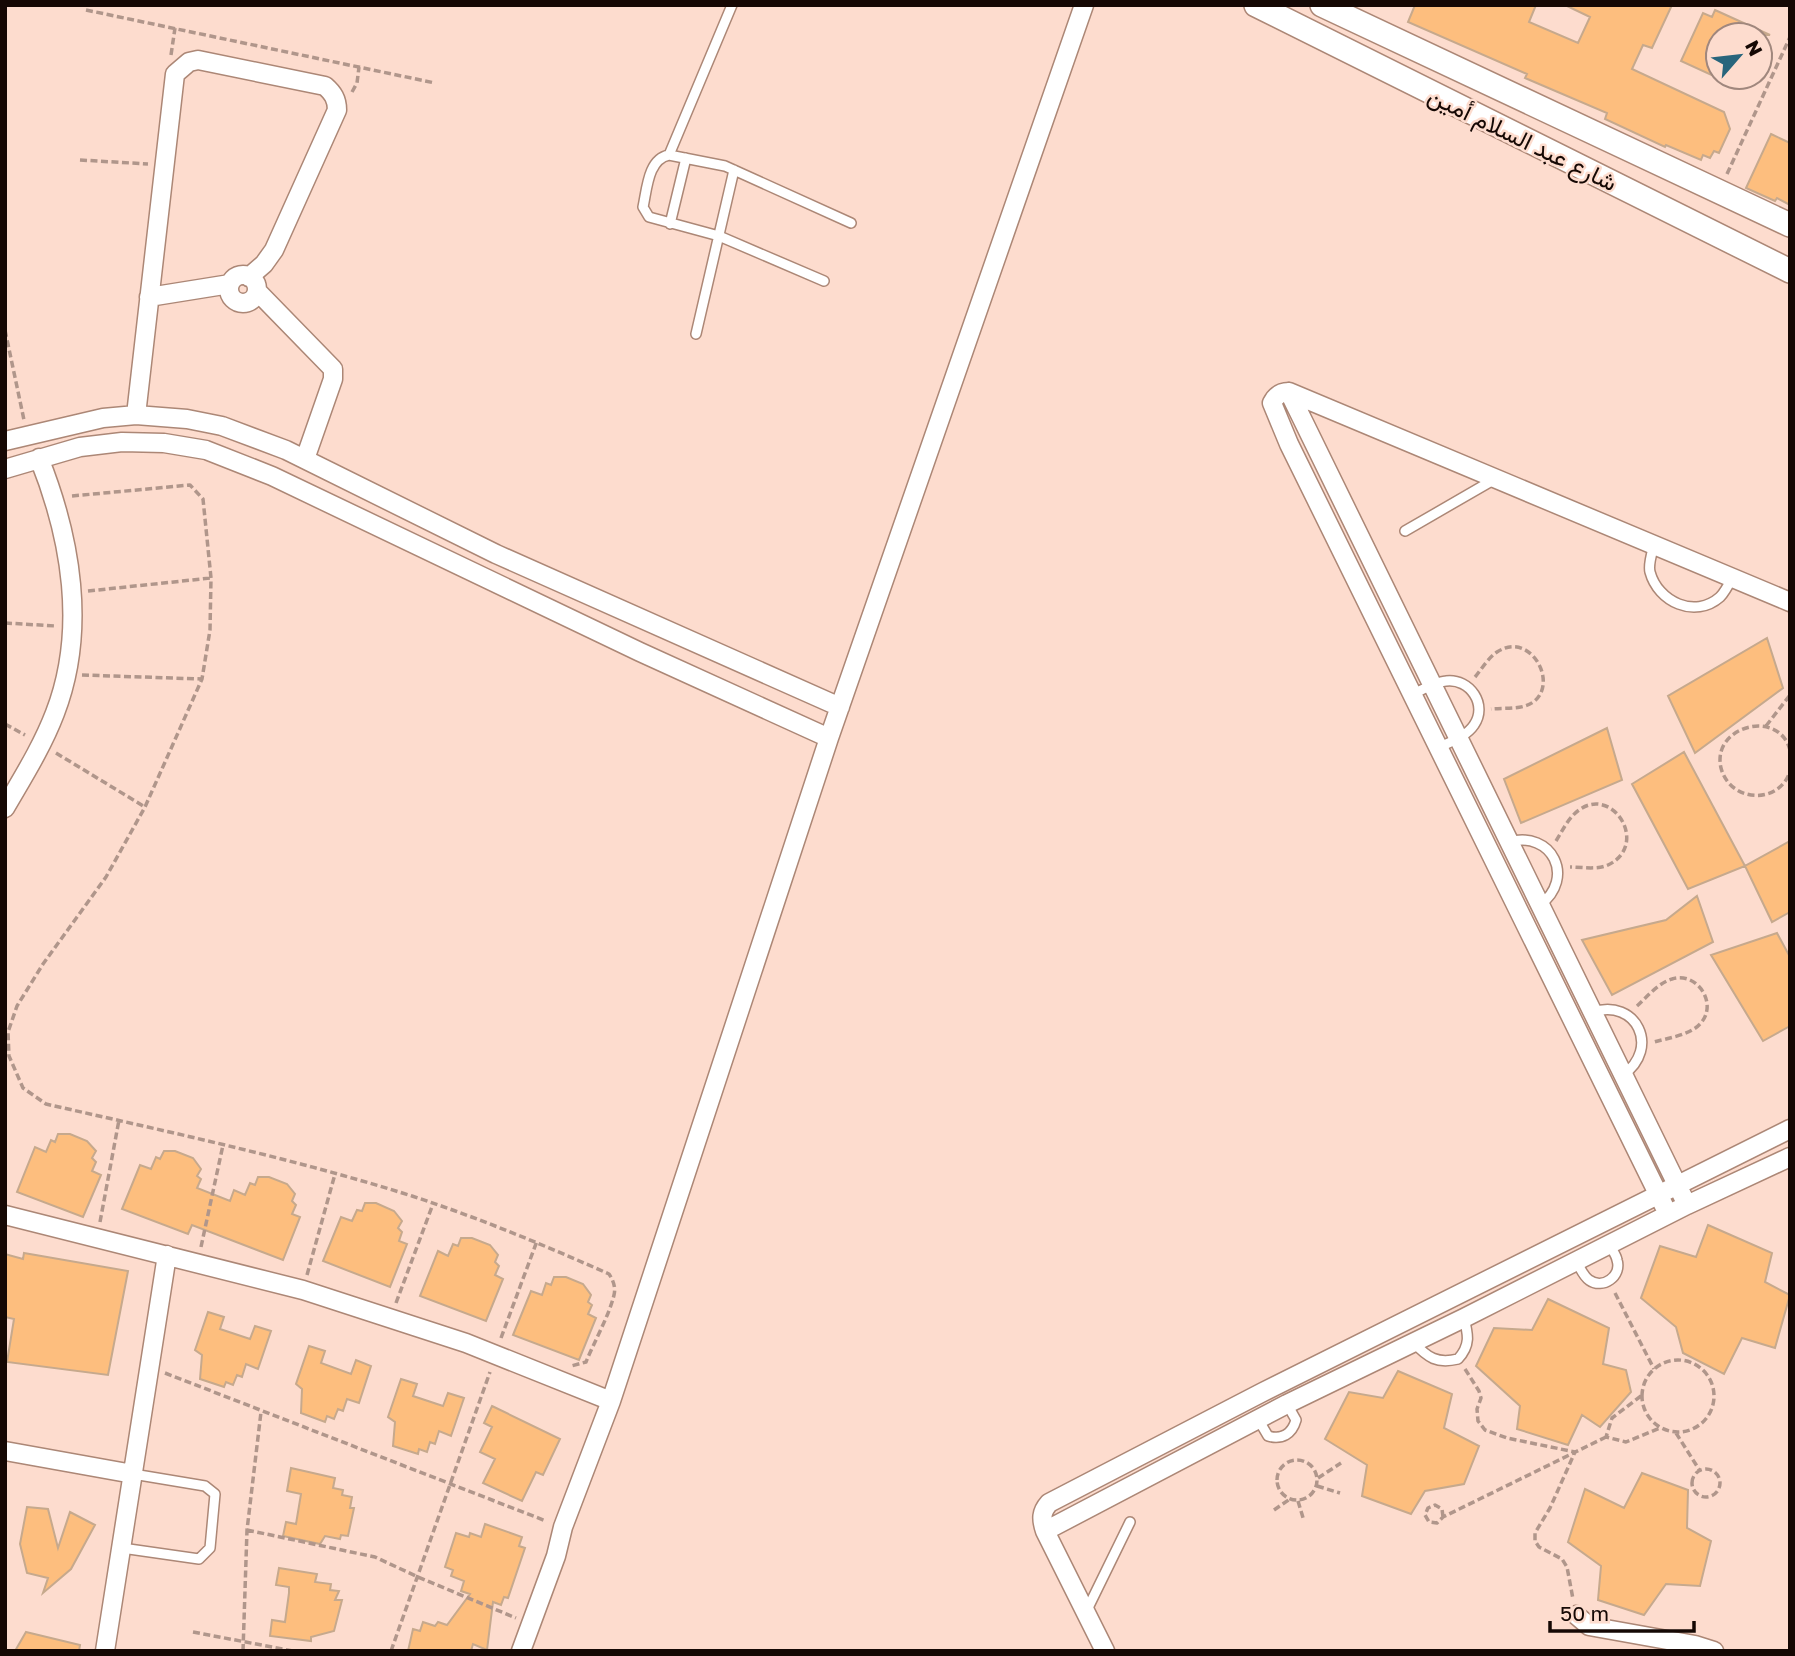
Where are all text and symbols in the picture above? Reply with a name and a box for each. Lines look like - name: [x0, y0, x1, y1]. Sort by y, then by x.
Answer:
- north arrow: [1704, 21, 1774, 91]
- text: N: [1741, 36, 1768, 60]
- street label: شارع عبد السلام أمين: [1423, 80, 1622, 199]
- scale bar: [1550, 1590, 1694, 1634]
- text: 50 m: [1560, 1600, 1609, 1626]

